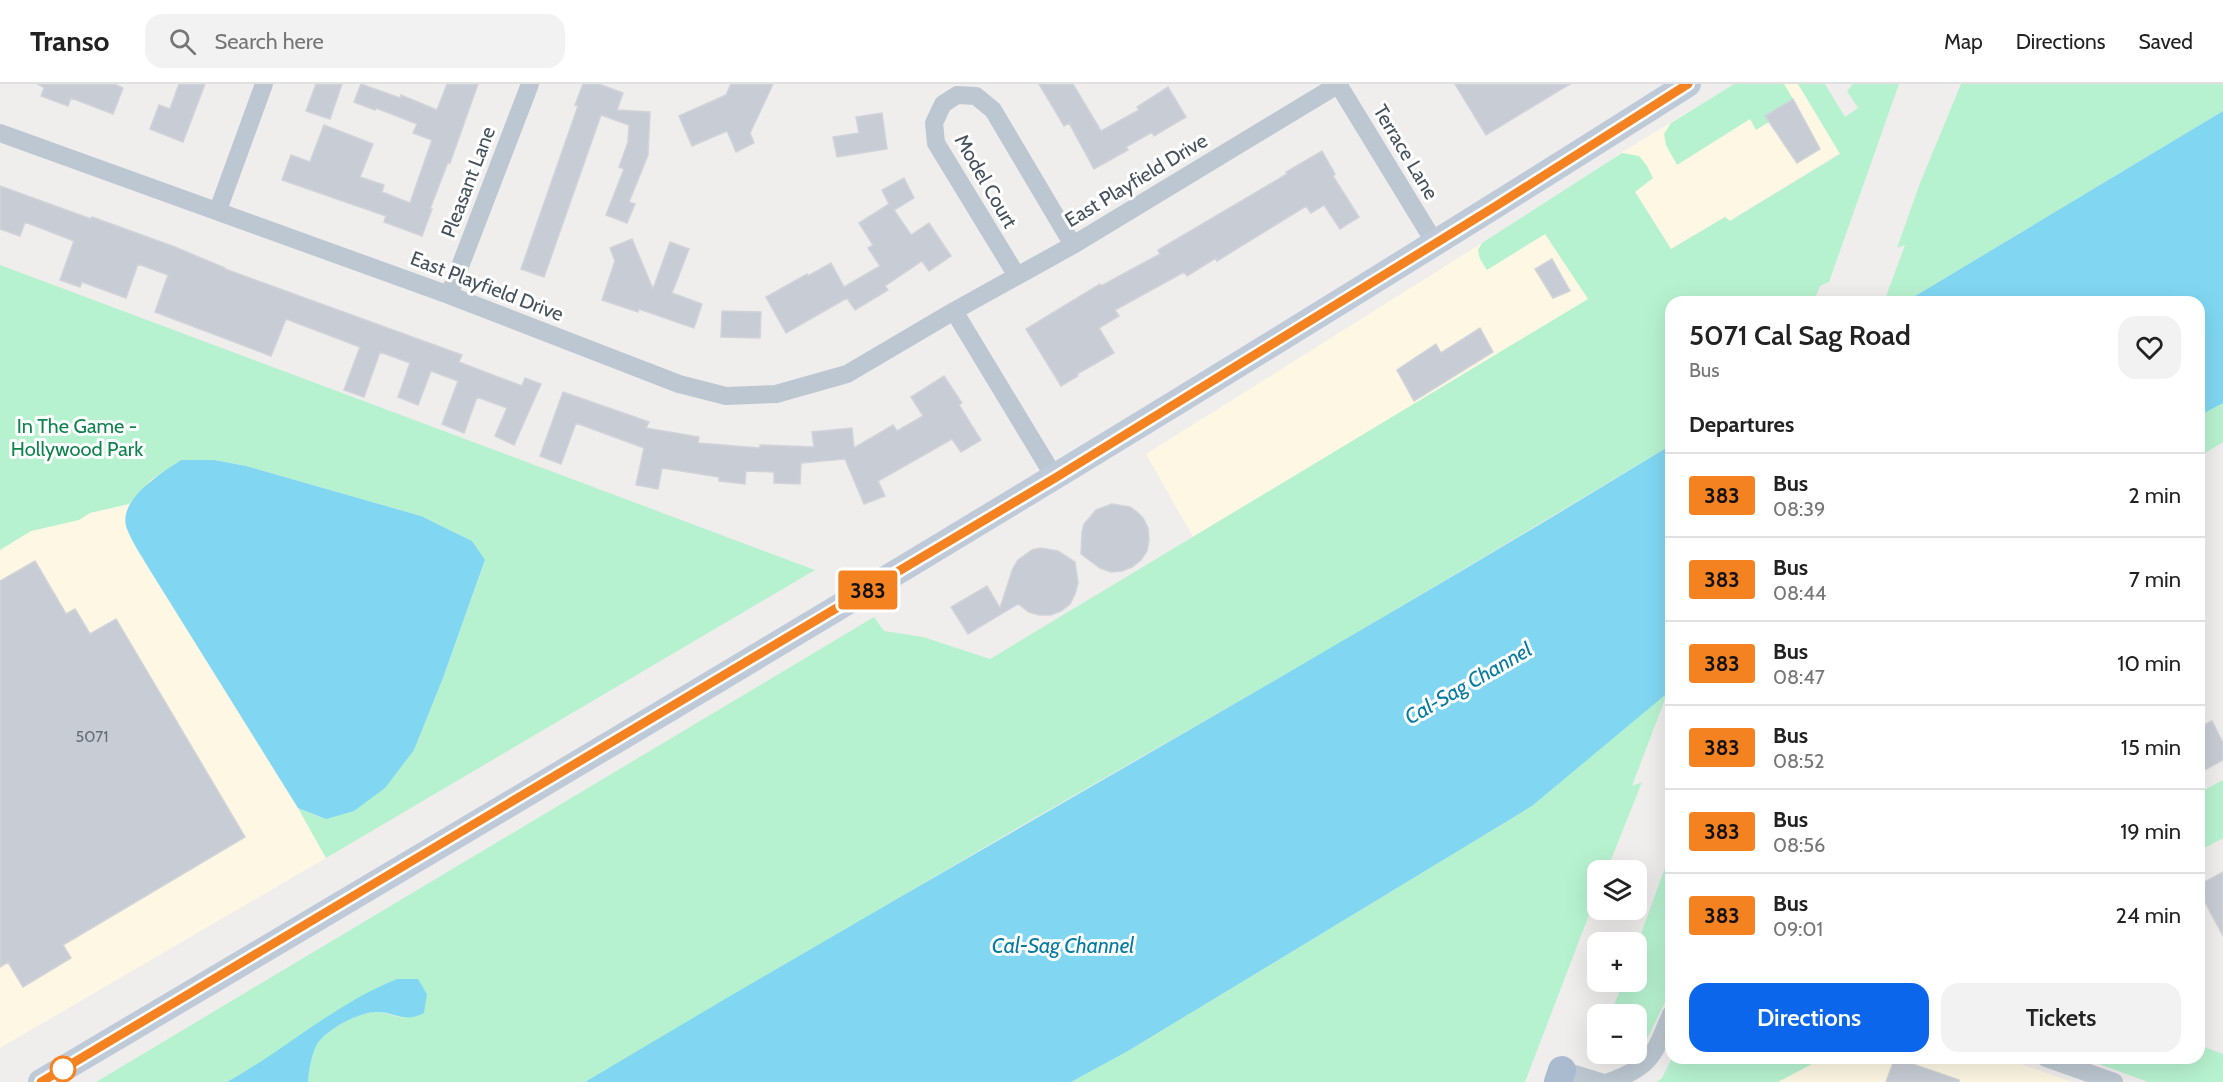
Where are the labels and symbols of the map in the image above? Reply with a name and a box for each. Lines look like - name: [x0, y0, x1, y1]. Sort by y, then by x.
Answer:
- street label: Terrace Lane: [1368, 100, 1444, 204]
- street label: Pleasant Lane: [436, 123, 500, 241]
- street label: East Playfield Drive: [1060, 128, 1212, 232]
- street label: Model Court: [950, 130, 1023, 232]
- street label: East Playfield Drive: [407, 246, 567, 326]
- park label: In The Game - Hollywood Park: [11, 414, 143, 461]
- line badge: 383: [834, 570, 902, 610]
- water label: Cal-Sag Channel: [1400, 637, 1536, 729]
- house number: 5071: [76, 727, 108, 746]
- water label: Cal-Sag Channel: [992, 933, 1134, 958]
- unlabelled marker: [50, 1056, 76, 1082]

